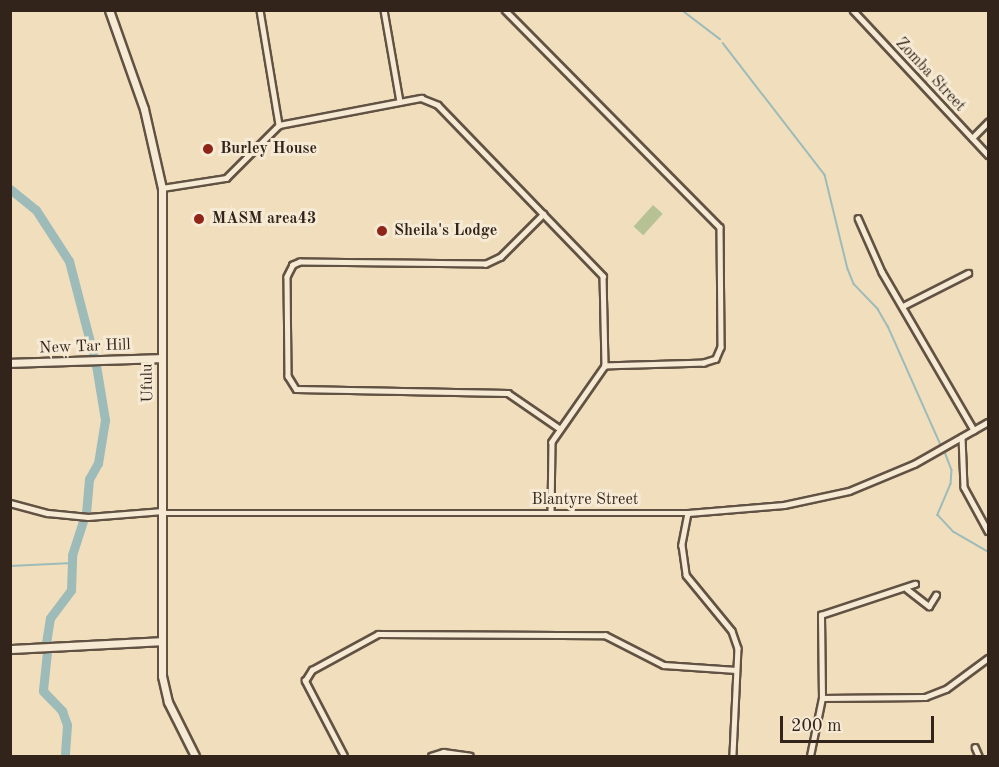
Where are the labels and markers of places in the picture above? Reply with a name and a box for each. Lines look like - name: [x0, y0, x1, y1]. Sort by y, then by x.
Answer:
- place label: Burley House: [220, 139, 317, 159]
- marker: Burley House: [201, 142, 215, 156]
- place label: MASM area43: [212, 209, 316, 229]
- marker: MASM area43: [190, 210, 208, 228]
- place label: Sheila's Lodge: [394, 221, 497, 241]
- marker: Sheila's Lodge: [375, 224, 389, 238]

